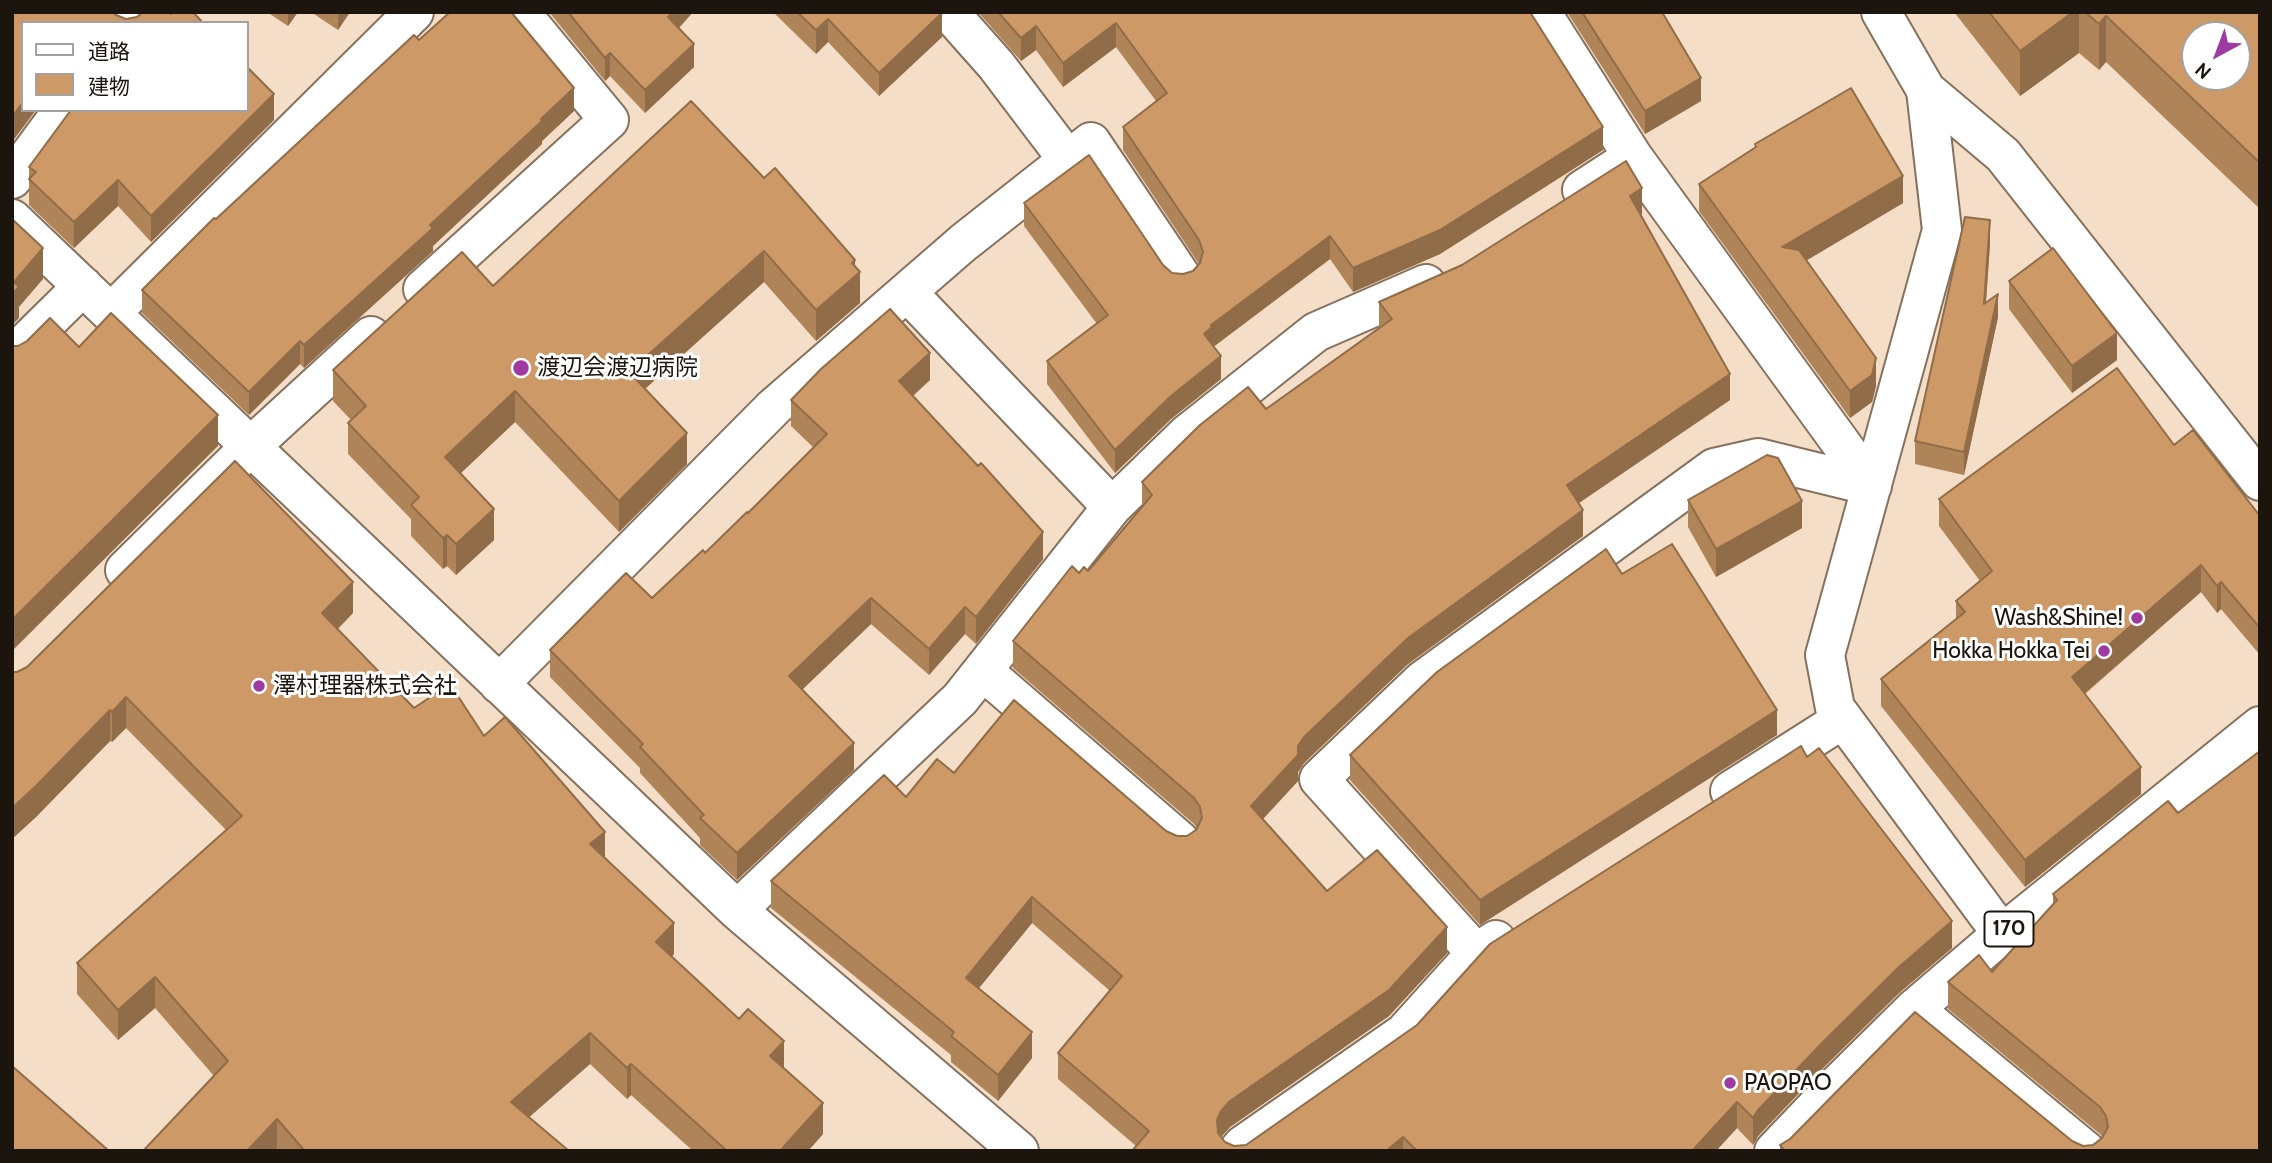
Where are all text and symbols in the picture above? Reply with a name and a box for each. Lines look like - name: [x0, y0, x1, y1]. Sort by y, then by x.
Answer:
- legend: [21, 21, 248, 112]
- north arrow: [2181, 21, 2251, 91]
- text: 道路: [88, 39, 130, 64]
- text: N: [2191, 58, 2216, 84]
- text: 建物: [88, 74, 130, 99]
- place label: 渡辺会渡辺病院: [537, 354, 698, 382]
- marker: 渡辺会渡辺病院: [511, 358, 531, 378]
- place label: Wash&Shine!: [1994, 604, 2123, 632]
- marker: Wash&Shine!: [2129, 610, 2145, 626]
- place label: Hokka Hokka Tei: [1932, 637, 2090, 665]
- marker: Hokka Hokka Tei: [2096, 643, 2112, 659]
- place label: 澤村理器株式会社: [273, 672, 457, 700]
- marker: 澤村理器株式会社: [251, 678, 267, 694]
- road number: 170: [1984, 912, 2034, 946]
- place label: PAOPAO: [1744, 1069, 1832, 1097]
- marker: PAOPAO: [1722, 1075, 1738, 1091]

